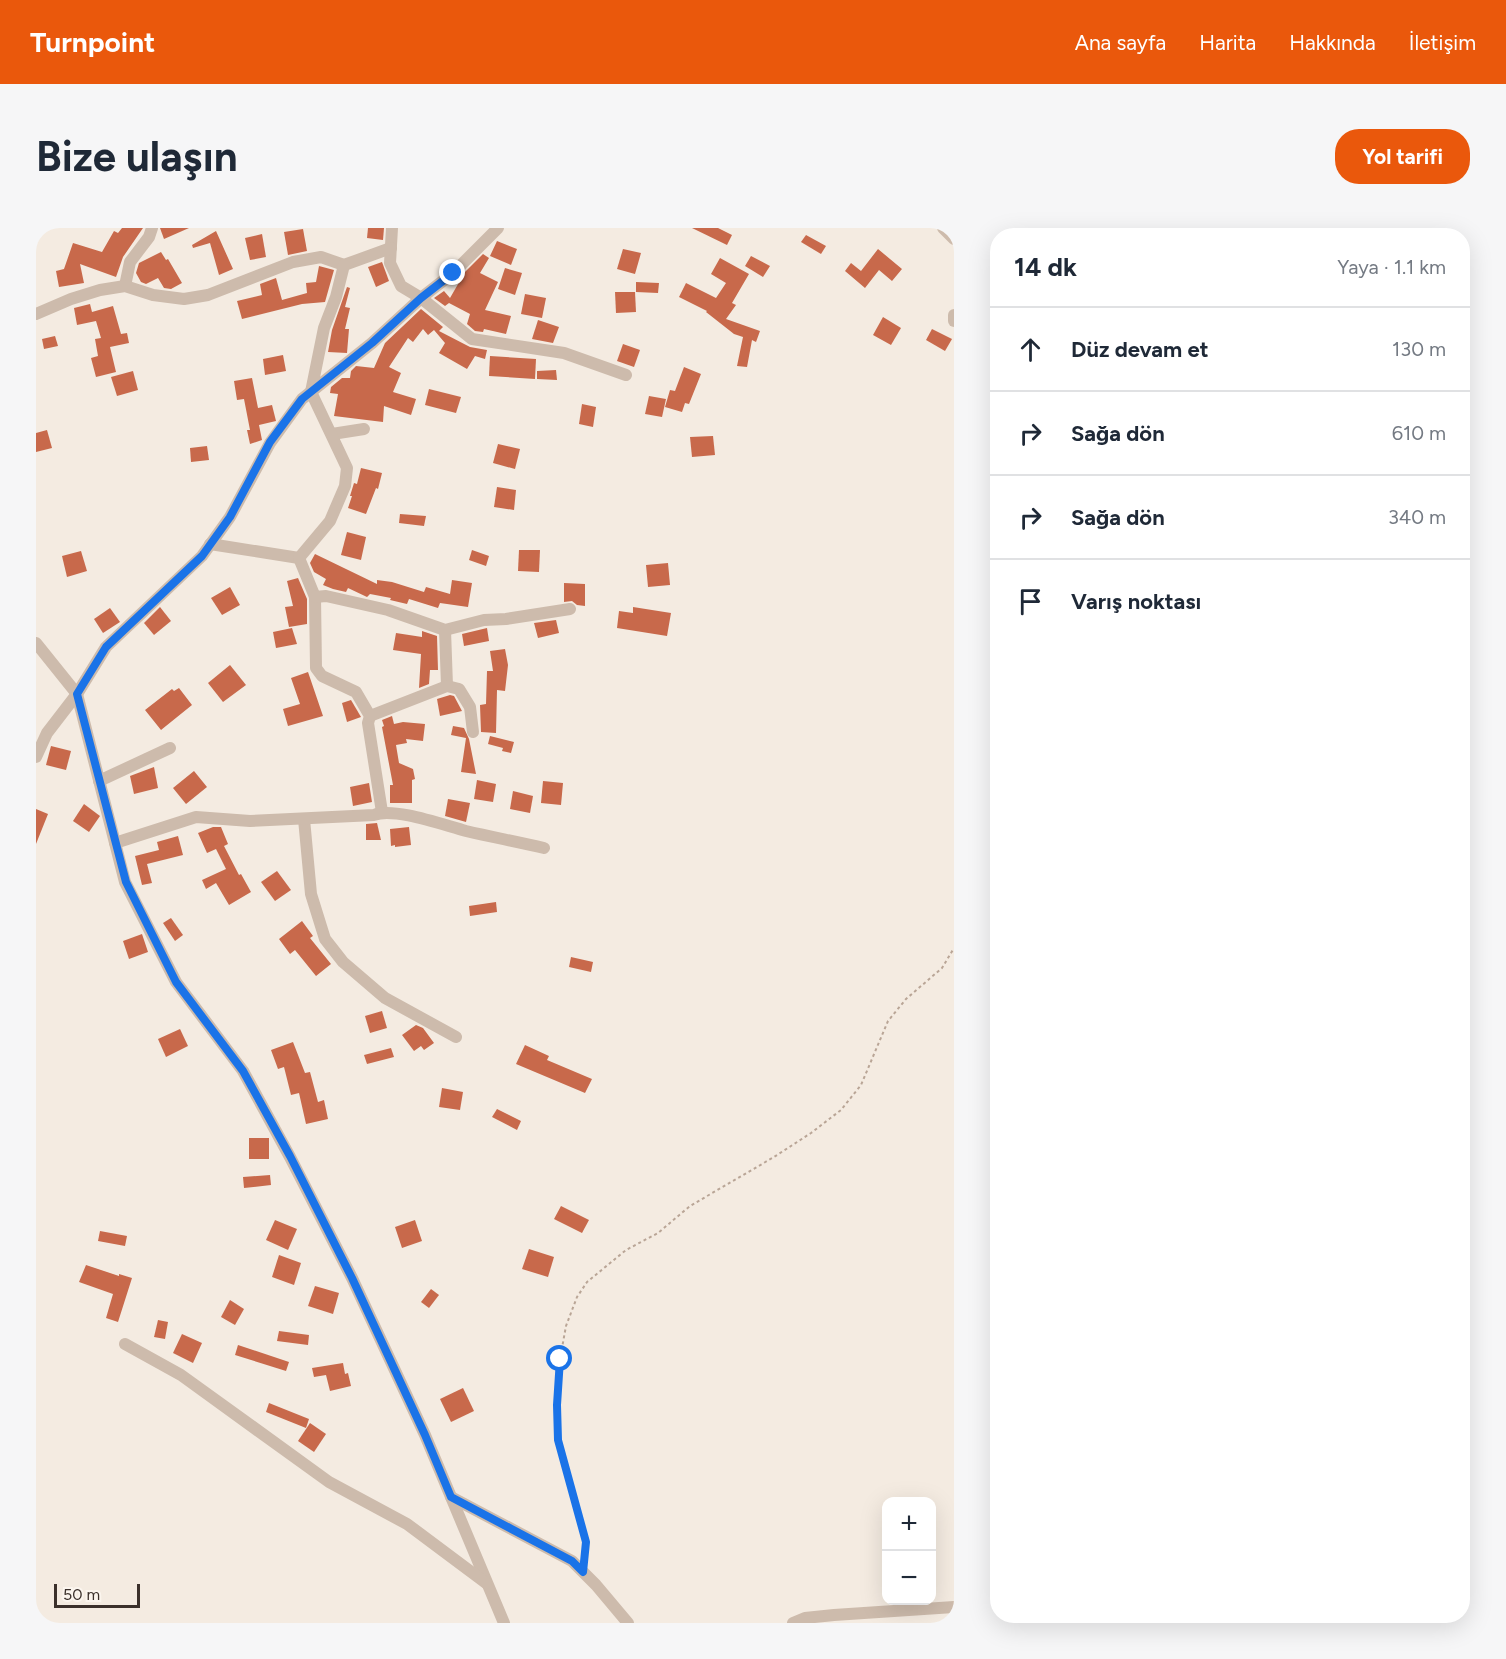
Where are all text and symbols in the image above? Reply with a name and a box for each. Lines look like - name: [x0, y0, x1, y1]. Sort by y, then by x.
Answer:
- text: Turnpoint: [30, 25, 155, 59]
- text: Ana sayfa: [1075, 30, 1166, 55]
- text: Harita: [1199, 30, 1256, 55]
- text: Hakkında: [1289, 30, 1376, 55]
- text: İletişim: [1409, 30, 1476, 55]
- button: Yol tarifi: [1335, 129, 1470, 184]
- text: Bize ulaşın: [36, 131, 238, 182]
- text: 14 dk: [1014, 251, 1077, 283]
- text: Yaya · 1.1 km: [1337, 255, 1446, 279]
- route end: [439, 259, 465, 285]
- icon: ahead: [1014, 333, 1047, 366]
- text: Düz devam et: [1071, 336, 1208, 363]
- text: 130 m: [1392, 337, 1446, 361]
- icon: right: [1014, 417, 1047, 450]
- text: Sağa dön: [1071, 420, 1165, 447]
- text: 610 m: [1392, 421, 1446, 445]
- icon: right: [1014, 501, 1047, 534]
- text: Sağa dön: [1071, 504, 1165, 531]
- text: 340 m: [1388, 505, 1446, 529]
- icon: arrive: [1014, 585, 1047, 618]
- text: Varış noktası: [1071, 588, 1201, 615]
- route start: [546, 1345, 572, 1371]
- map controls: [882, 1497, 936, 1605]
- button: +: [882, 1497, 936, 1551]
- button: −: [882, 1551, 936, 1605]
- scale bar: [54, 1581, 140, 1608]
- text: 50 m: [63, 1585, 100, 1604]

